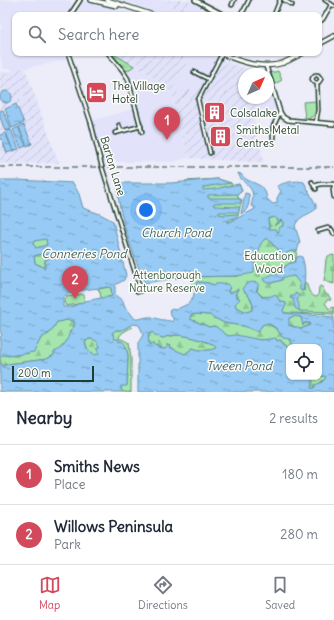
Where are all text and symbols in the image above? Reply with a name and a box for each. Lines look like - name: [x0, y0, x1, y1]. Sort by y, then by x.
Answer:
- search box: [12, 12, 322, 56]
- icon: search: [26, 23, 48, 45]
- text: Search here: [58, 25, 139, 44]
- north arrow: [238, 68, 274, 104]
- hotel icon: The Village Hotel: [83, 79, 109, 105]
- place label: The Village Hotel: [112, 79, 165, 106]
- building icon: Colsalake: [201, 100, 227, 126]
- place label: Colsalake: [230, 106, 277, 120]
- pin: 1: [154, 107, 180, 140]
- building icon: Smiths Metal Centres: [208, 123, 234, 149]
- place label: Smiths Metal Centres: [236, 123, 299, 150]
- street label: Barton Lane: [97, 135, 129, 197]
- your location: [136, 200, 156, 220]
- water label: Church Pond: [141, 225, 213, 240]
- water label: Conneries Pond: [42, 246, 128, 261]
- park label: Education Wood: [244, 249, 294, 276]
- pin: 2: [62, 266, 88, 299]
- park label: Attenborough Nature Reserve: [129, 268, 205, 295]
- map controls: [286, 344, 322, 380]
- button: locate: [286, 344, 322, 380]
- water label: Tween Pond: [206, 358, 274, 373]
- scale bar: [12, 364, 94, 383]
- text: 200 m: [18, 366, 51, 380]
- text: Nearby: [16, 407, 72, 429]
- text: 2 results: [269, 410, 318, 427]
- text: Smiths News: [54, 457, 140, 476]
- text: 1: [26, 466, 32, 483]
- text: 180 m: [282, 466, 318, 483]
- text: Place: [54, 476, 85, 493]
- text: Willows Peninsula: [54, 517, 173, 536]
- text: 2: [25, 526, 33, 543]
- text: 280 m: [280, 526, 318, 543]
- text: Park: [54, 536, 81, 553]
- tab: Map: [39, 574, 61, 612]
- tab: Directions: [138, 574, 188, 612]
- tab: Saved: [265, 574, 295, 612]

